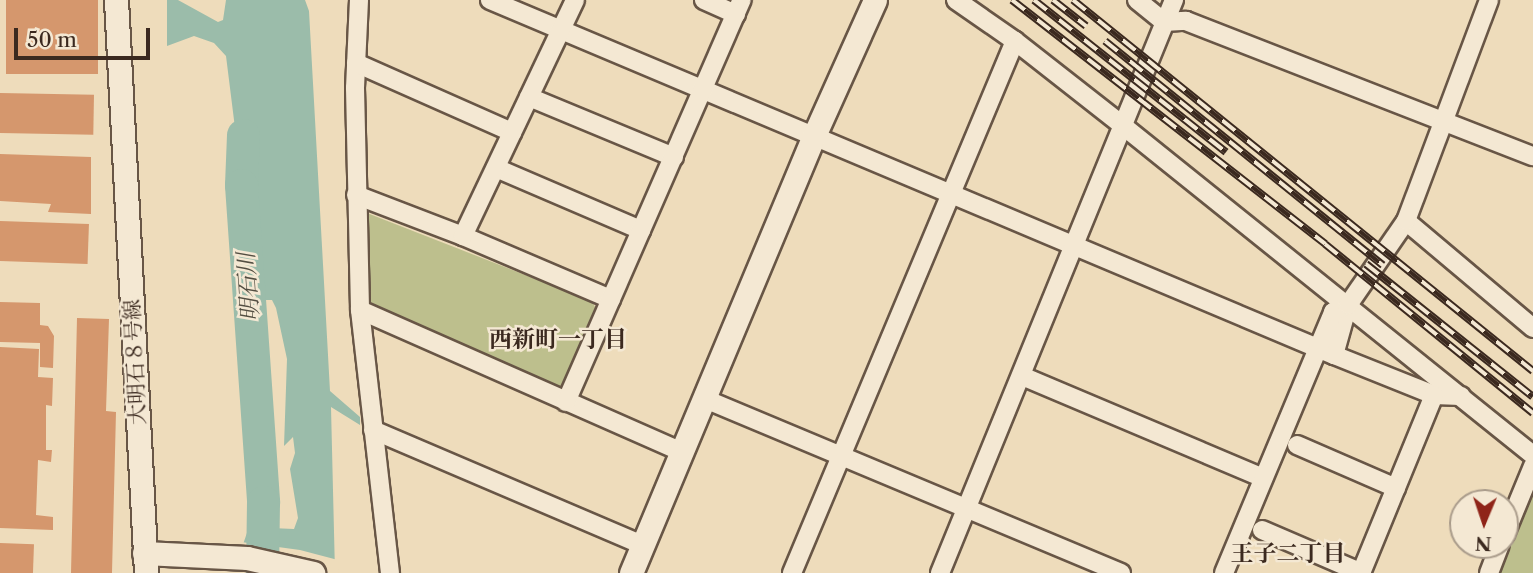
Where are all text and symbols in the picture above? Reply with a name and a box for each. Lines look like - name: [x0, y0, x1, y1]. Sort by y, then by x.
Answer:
- scale bar: [18, 14, 154, 58]
- text: 50 m: [27, 27, 77, 52]
- water label: 明石川: [232, 252, 264, 322]
- street label: 大明石８号線: [119, 298, 151, 426]
- district label: 西新町一丁目: [489, 325, 627, 353]
- north arrow: [1449, 489, 1519, 559]
- text: N: [1475, 532, 1492, 555]
- district label: 王子二丁目: [1231, 539, 1345, 567]

